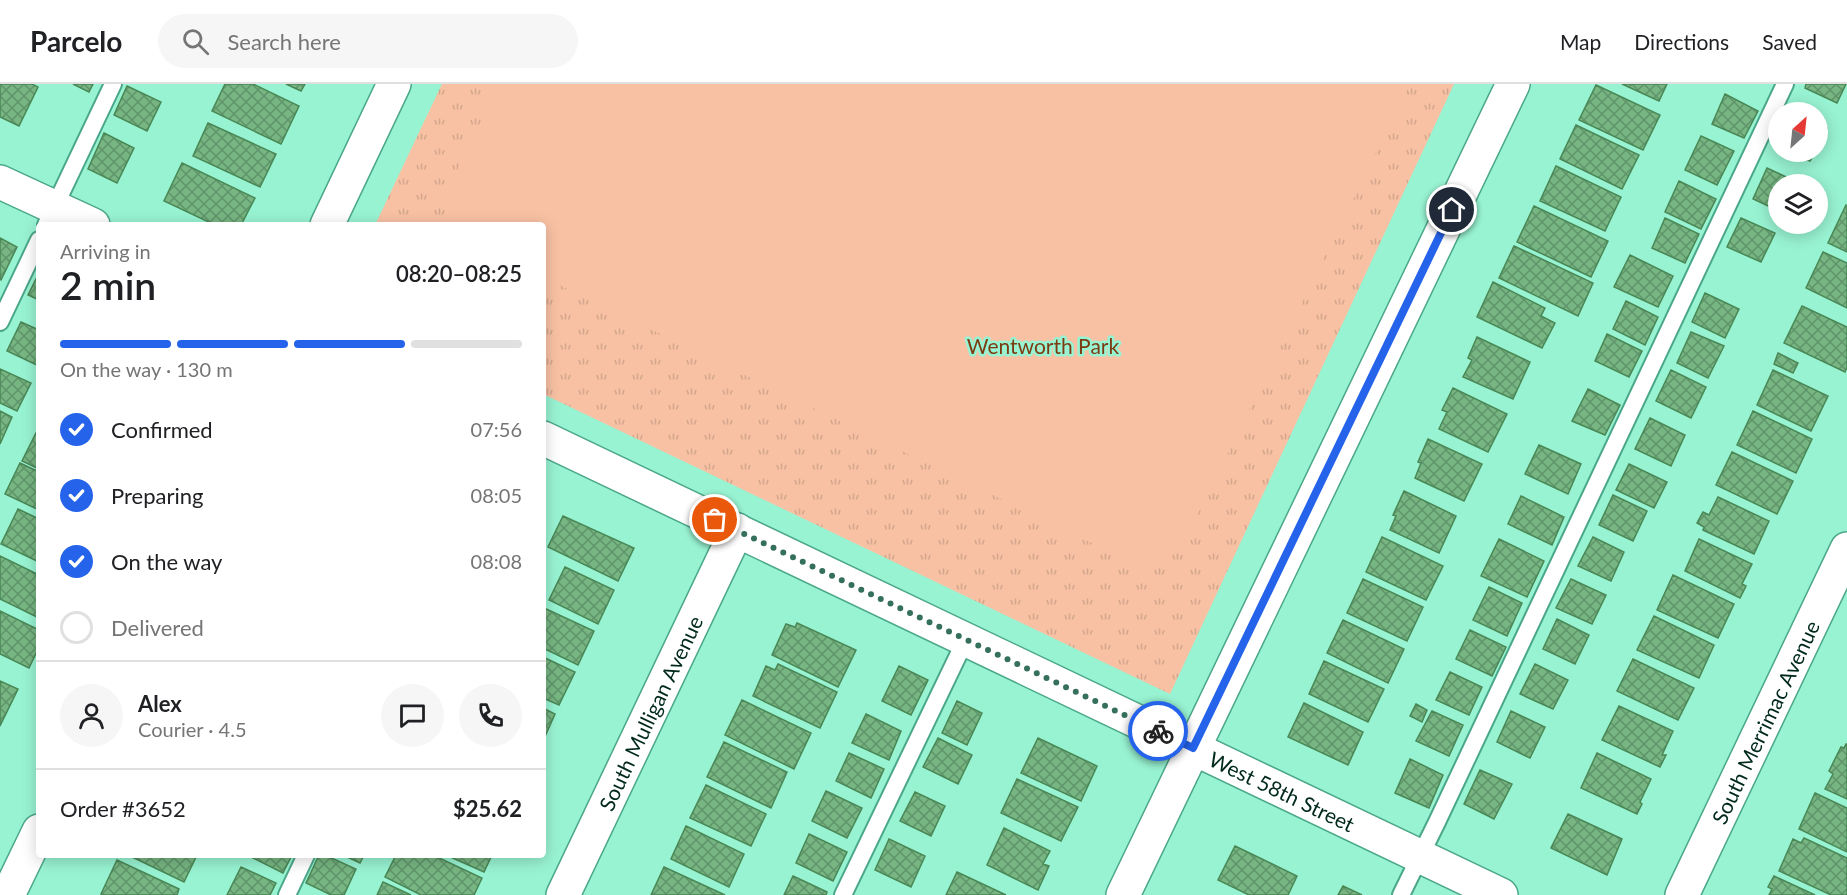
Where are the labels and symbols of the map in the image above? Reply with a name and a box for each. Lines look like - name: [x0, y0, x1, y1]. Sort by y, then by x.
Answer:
- north arrow: [1768, 102, 1828, 162]
- pin: [1426, 184, 1477, 235]
- park label: Wentworth Park: [967, 333, 1119, 358]
- pin: [689, 494, 740, 545]
- street label: South Mulligan Avenue: [593, 611, 707, 814]
- street label: South Merrimac Avenue: [1706, 616, 1824, 827]
- courier: [1128, 701, 1188, 761]
- street label: West 58th Street: [1206, 745, 1359, 836]

